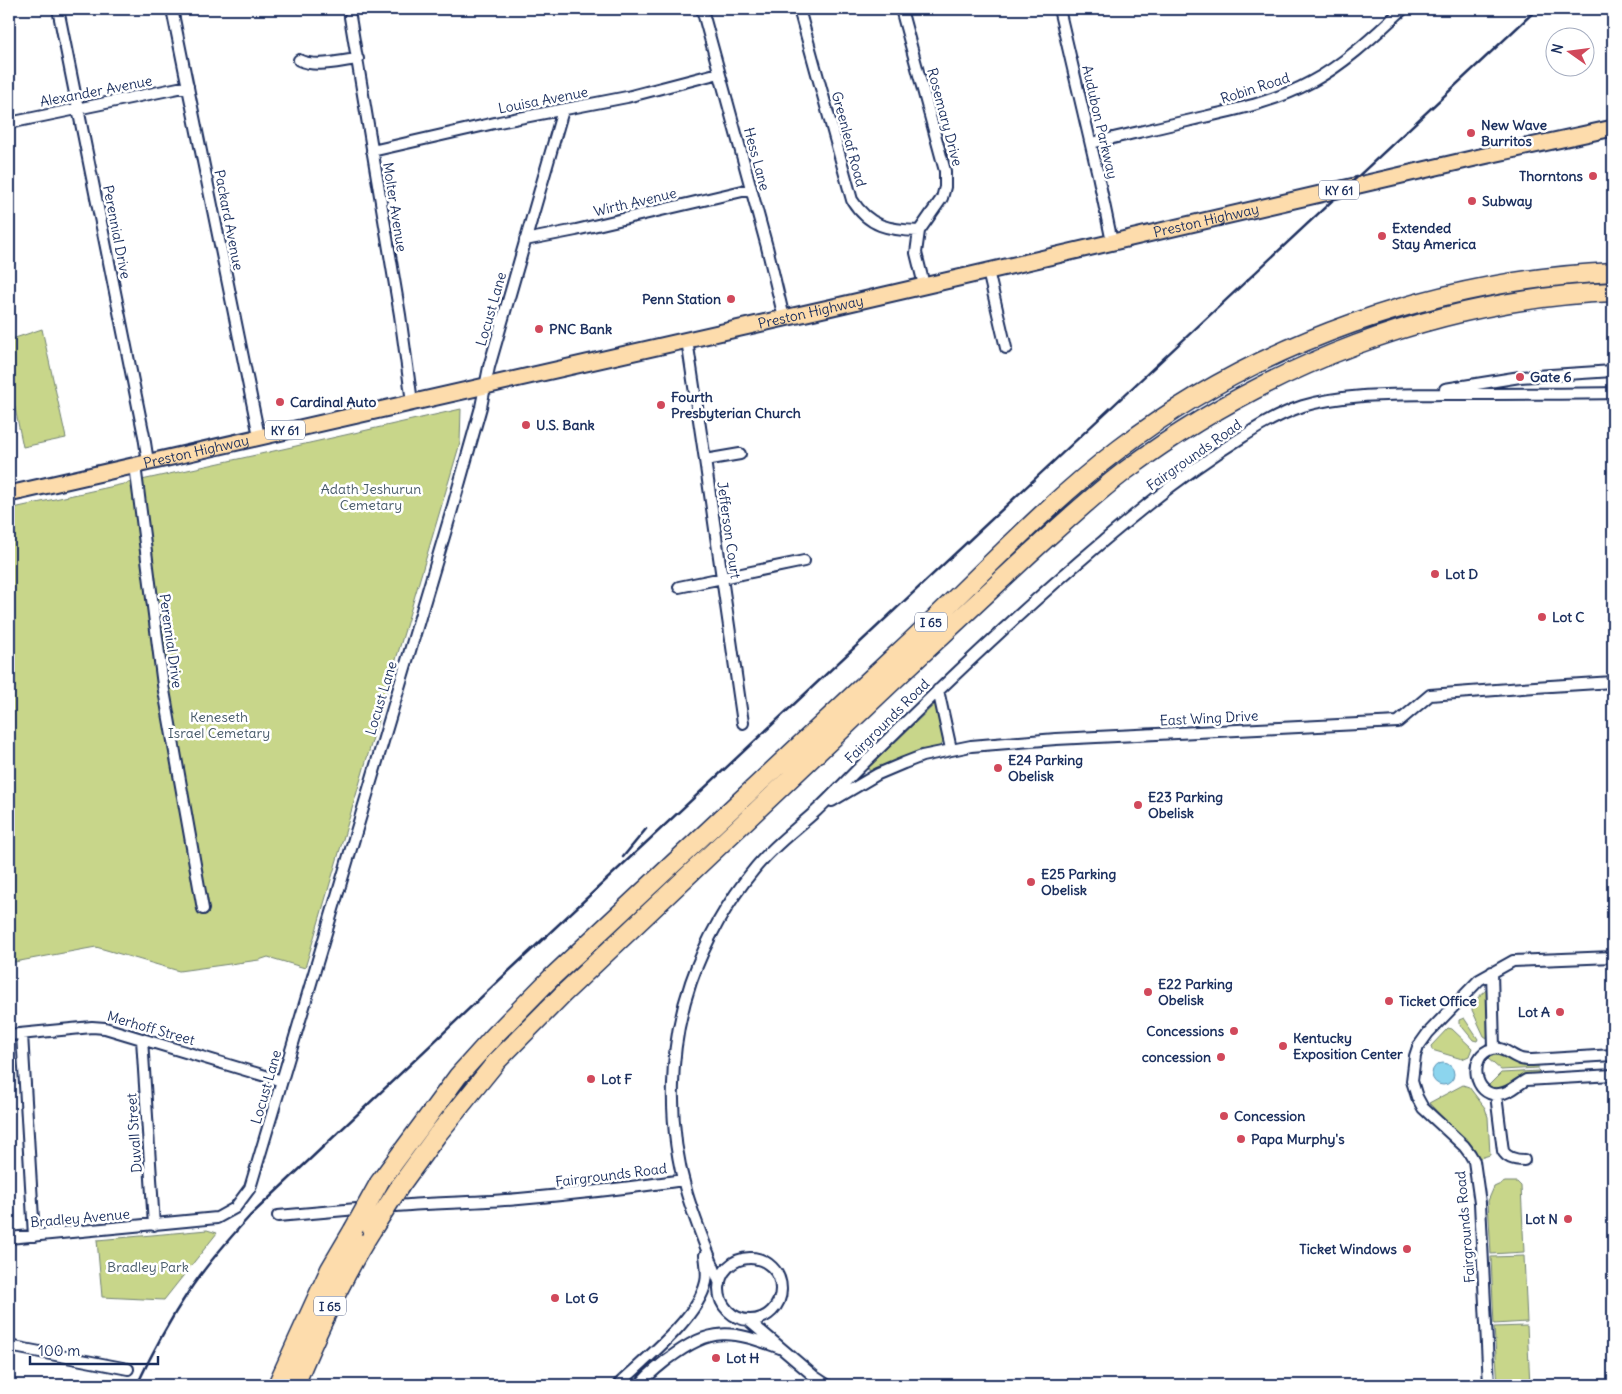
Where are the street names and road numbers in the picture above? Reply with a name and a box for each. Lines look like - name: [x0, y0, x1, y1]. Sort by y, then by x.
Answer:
- street label: Audubon Parkway: [1078, 63, 1122, 181]
- street label: Rosemary Drive: [923, 66, 967, 168]
- street label: Robin Road: [1218, 68, 1292, 108]
- street label: Alexander Avenue: [38, 71, 154, 111]
- street label: Louisa Avenue: [496, 82, 590, 118]
- street label: Greenleaf Road: [828, 89, 870, 189]
- street label: Hess Lane: [740, 125, 774, 193]
- street label: Molter Avenue: [379, 161, 411, 253]
- street label: Packard Avenue: [210, 168, 248, 272]
- road number: KY 61: [1319, 180, 1359, 200]
- street label: Perennial Drive: [99, 184, 135, 280]
- street label: Wirth Avenue: [592, 184, 678, 220]
- street label: Preston Highway: [1152, 200, 1261, 241]
- street label: Locust Lane: [472, 270, 510, 348]
- street label: Preston Highway: [756, 291, 865, 333]
- street label: Fairgrounds Road: [1143, 415, 1245, 495]
- road number: KY 61: [265, 420, 305, 440]
- street label: Preston Highway: [142, 431, 251, 472]
- street label: Jefferson Court: [713, 480, 745, 580]
- street label: Perennial Drive: [155, 593, 187, 689]
- road number: I 65: [915, 612, 947, 632]
- street label: Locust Lane: [361, 659, 401, 737]
- street label: Fairgrounds Road: [841, 675, 933, 767]
- street label: East Wing Drive: [1159, 706, 1259, 730]
- street label: Merhoff Street: [105, 1007, 197, 1049]
- street label: Locust Lane: [247, 1048, 285, 1126]
- street label: Duvall Street: [122, 1092, 146, 1173]
- street label: Fairgrounds Road: [554, 1159, 668, 1191]
- street label: Fairgrounds Road: [1451, 1170, 1479, 1284]
- street label: Bradley Avenue: [30, 1205, 130, 1231]
- road number: I 65: [314, 1296, 346, 1315]

